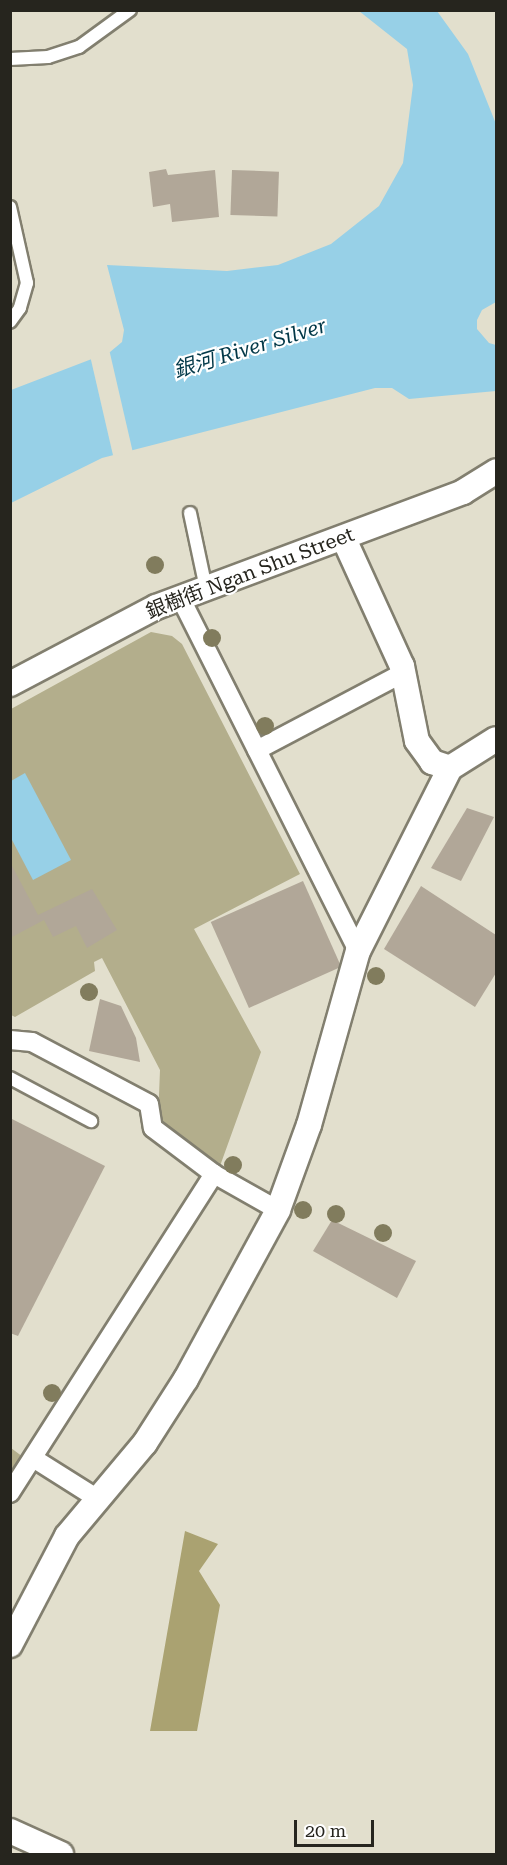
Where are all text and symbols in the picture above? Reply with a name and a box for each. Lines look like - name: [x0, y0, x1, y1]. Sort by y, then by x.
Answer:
- water label: 銀河 River Silver: [170, 313, 330, 383]
- street label: 銀樹街 Ngan Shu Street: [143, 522, 357, 624]
- scale bar: [297, 1808, 376, 1846]
- text: 20 m: [305, 1820, 346, 1841]

